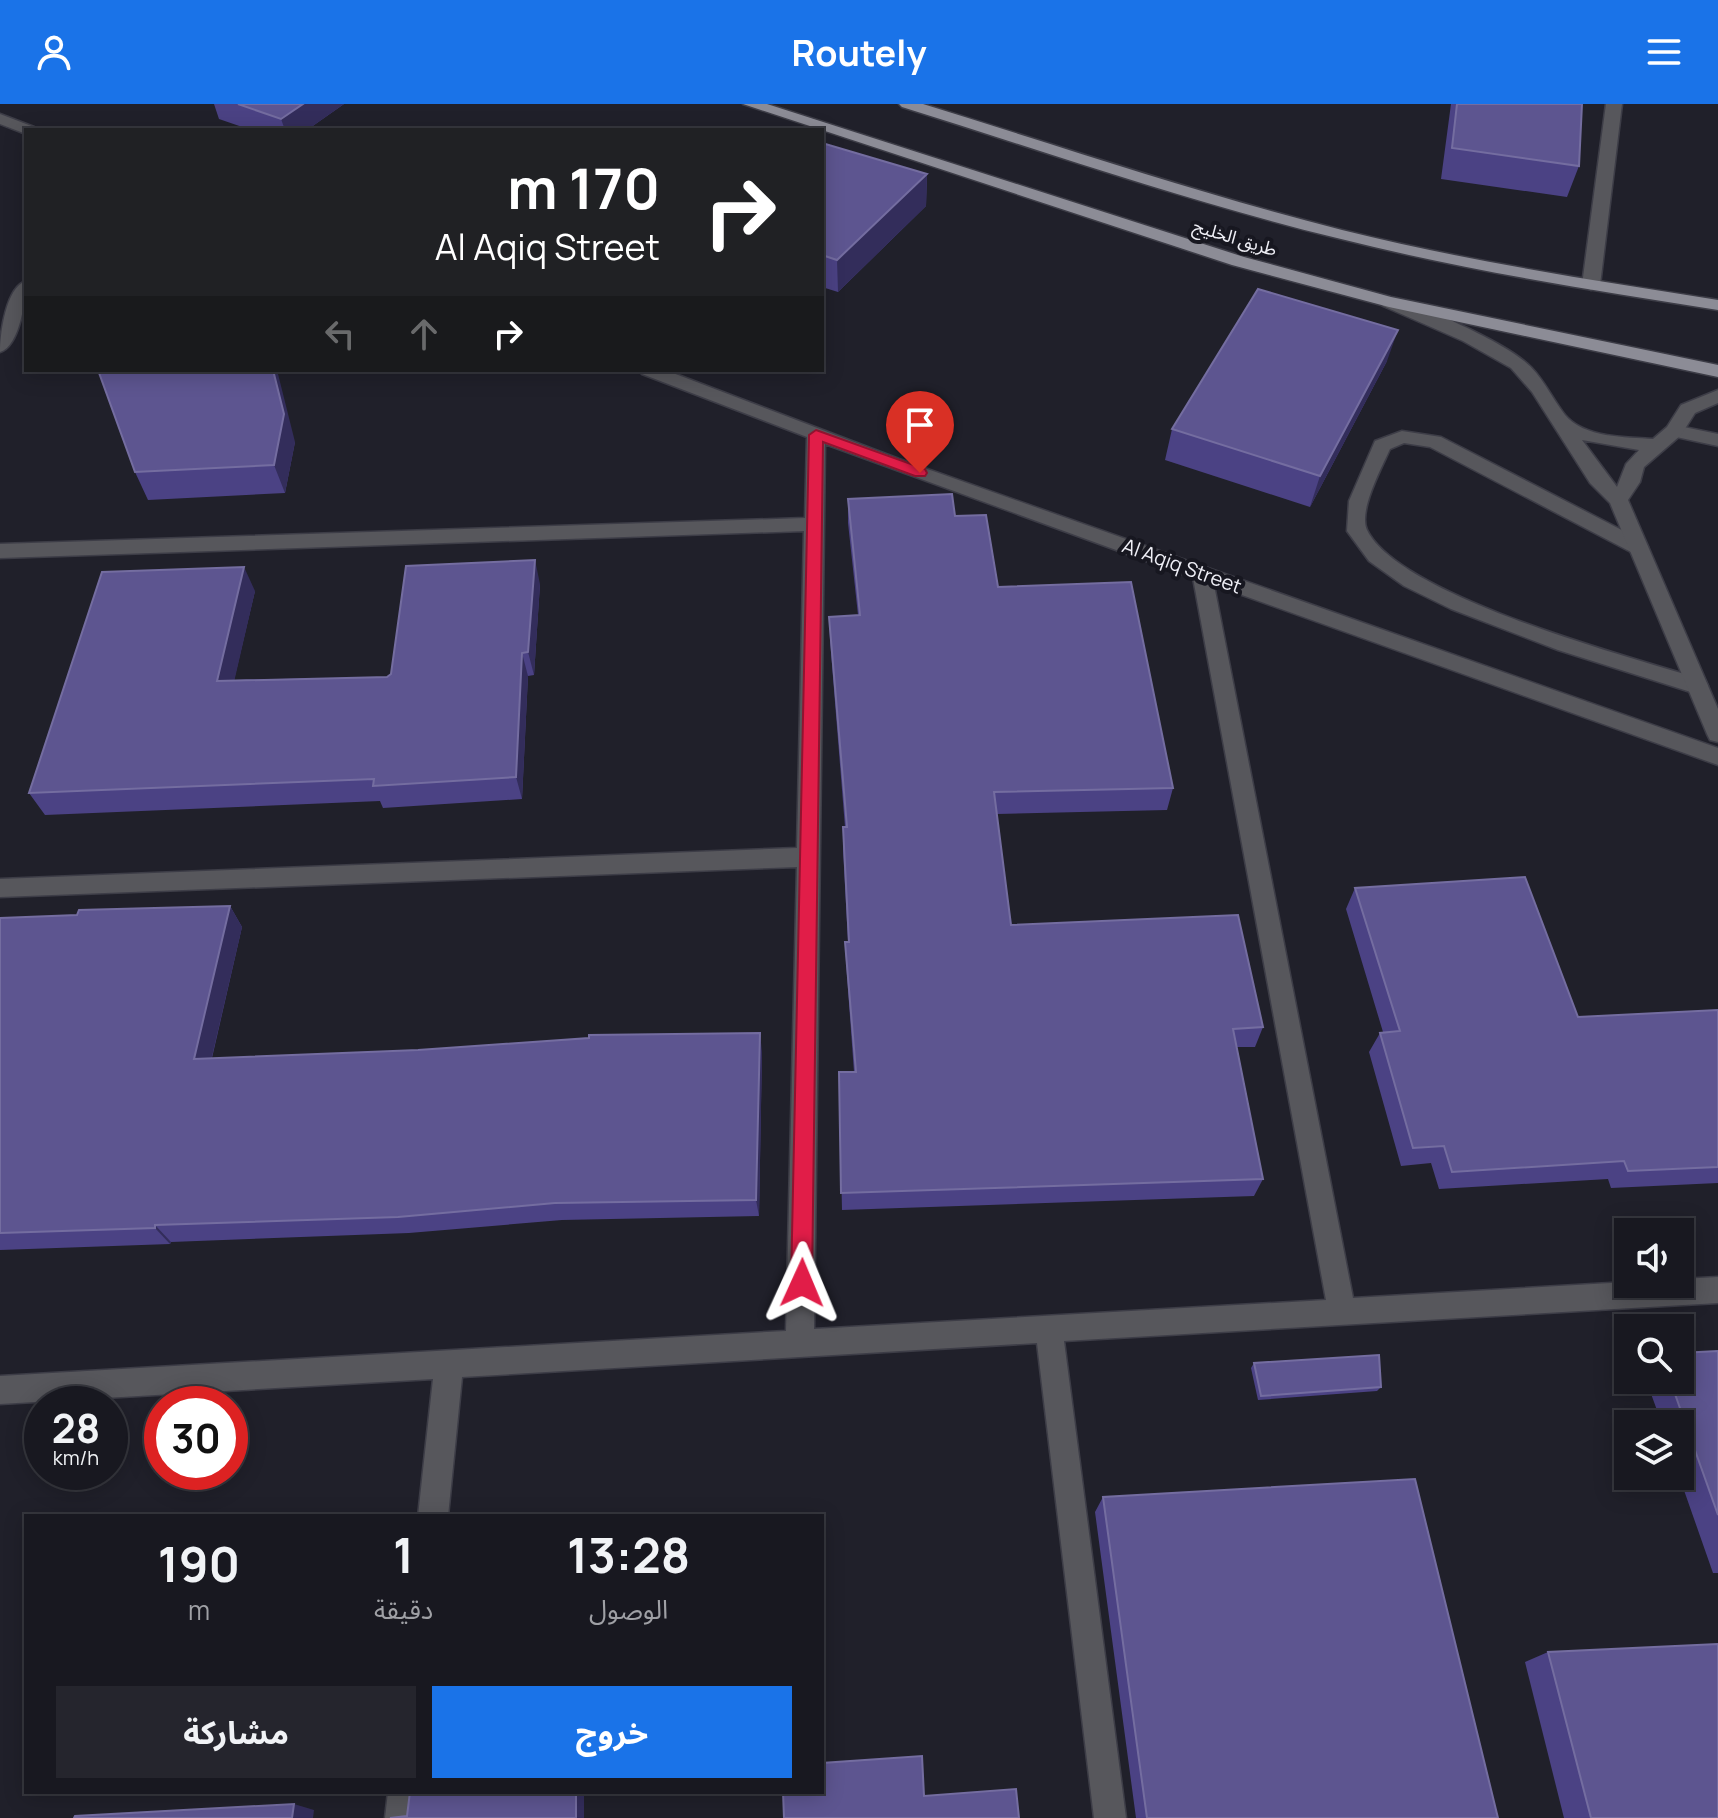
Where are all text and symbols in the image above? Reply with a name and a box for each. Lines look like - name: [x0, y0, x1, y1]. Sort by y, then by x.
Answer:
- text: Routely: [791, 28, 927, 77]
- icon: person: [32, 30, 76, 74]
- icon: menu: [1642, 30, 1686, 74]
- text: 170 m: [507, 149, 660, 226]
- icon: right: [688, 160, 792, 264]
- street label: طريق الخليج: [1190, 213, 1280, 263]
- text: Al Aqiq Street: [435, 222, 660, 271]
- icon: left: [318, 312, 362, 356]
- icon: ahead: [402, 312, 446, 356]
- icon: right: [486, 312, 530, 356]
- pin: [886, 391, 954, 473]
- icon: arrive: [898, 403, 942, 447]
- street label: Al Aqiq Street: [1119, 531, 1246, 600]
- map controls: [1614, 1218, 1694, 1490]
- button: sound: [1614, 1218, 1694, 1298]
- position arrow: [760, 1241, 844, 1325]
- button: search: [1614, 1314, 1694, 1394]
- speed limit sign: 30: [144, 1386, 248, 1490]
- text: 28: [52, 1400, 100, 1455]
- button: layers: [1614, 1410, 1694, 1490]
- text: km/h: [53, 1444, 99, 1471]
- text: 1: [393, 1522, 414, 1587]
- text: 13:28: [567, 1522, 690, 1587]
- text: 190: [158, 1531, 240, 1596]
- text: دقيقة: [374, 1591, 433, 1627]
- text: الوصول: [589, 1591, 668, 1627]
- text: m: [188, 1592, 210, 1628]
- button: مشاركة: [56, 1686, 416, 1778]
- button: خروج: [432, 1686, 792, 1778]

